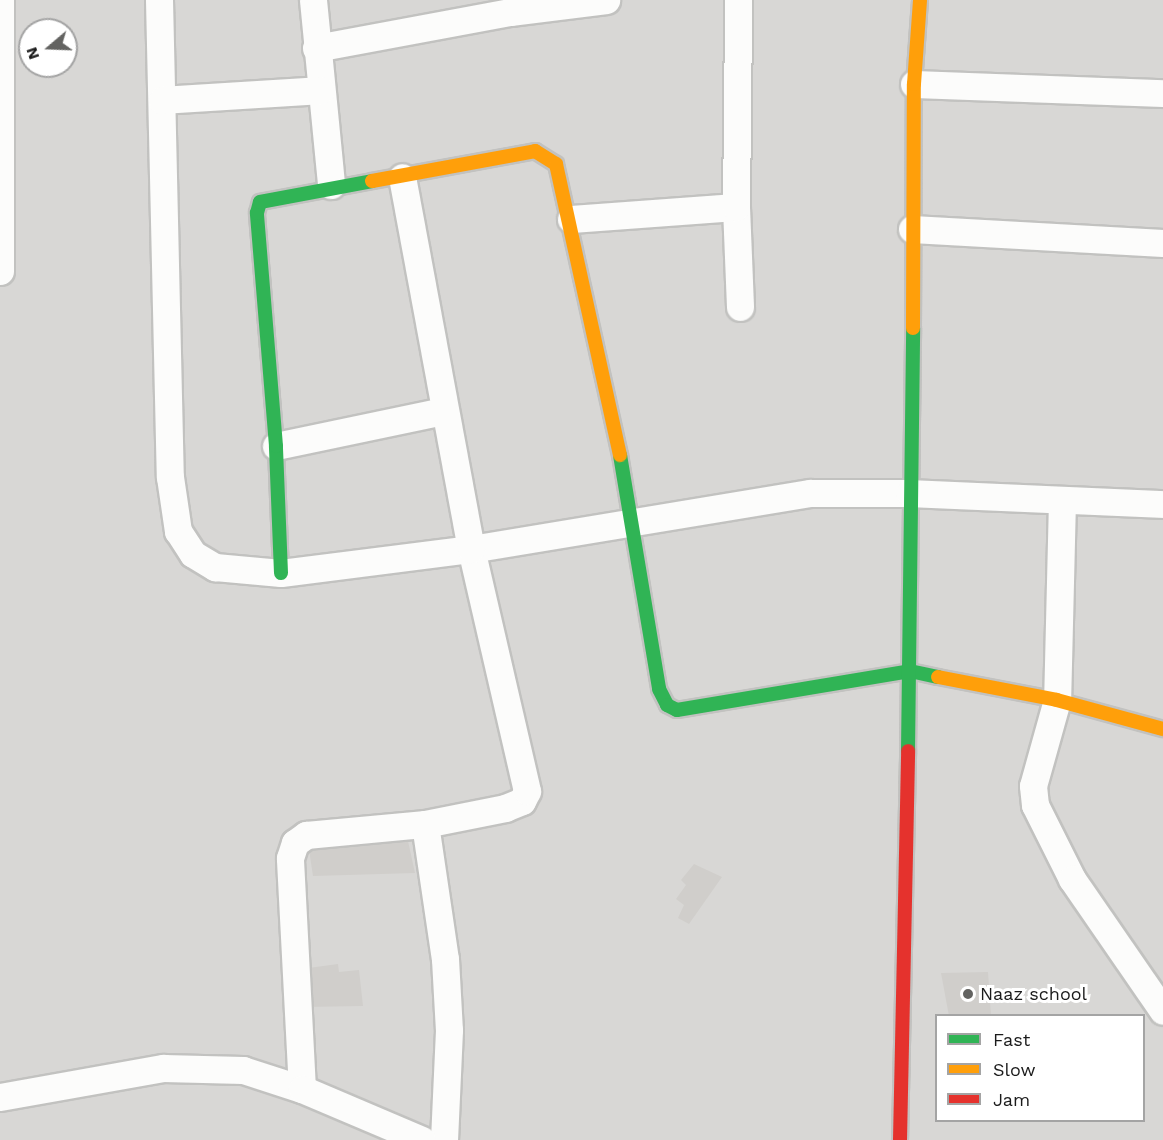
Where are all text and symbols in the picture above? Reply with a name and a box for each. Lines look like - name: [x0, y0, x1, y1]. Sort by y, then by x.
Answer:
- north arrow: [18, 18, 78, 78]
- text: N: [21, 45, 43, 62]
- place label: Naaz school: [980, 983, 1087, 1005]
- marker: Naaz school: [961, 987, 975, 1001]
- legend: [935, 1014, 1145, 1122]
- text: Fast: [993, 1029, 1030, 1050]
- text: Slow: [993, 1059, 1036, 1080]
- text: Jam: [993, 1089, 1030, 1110]

